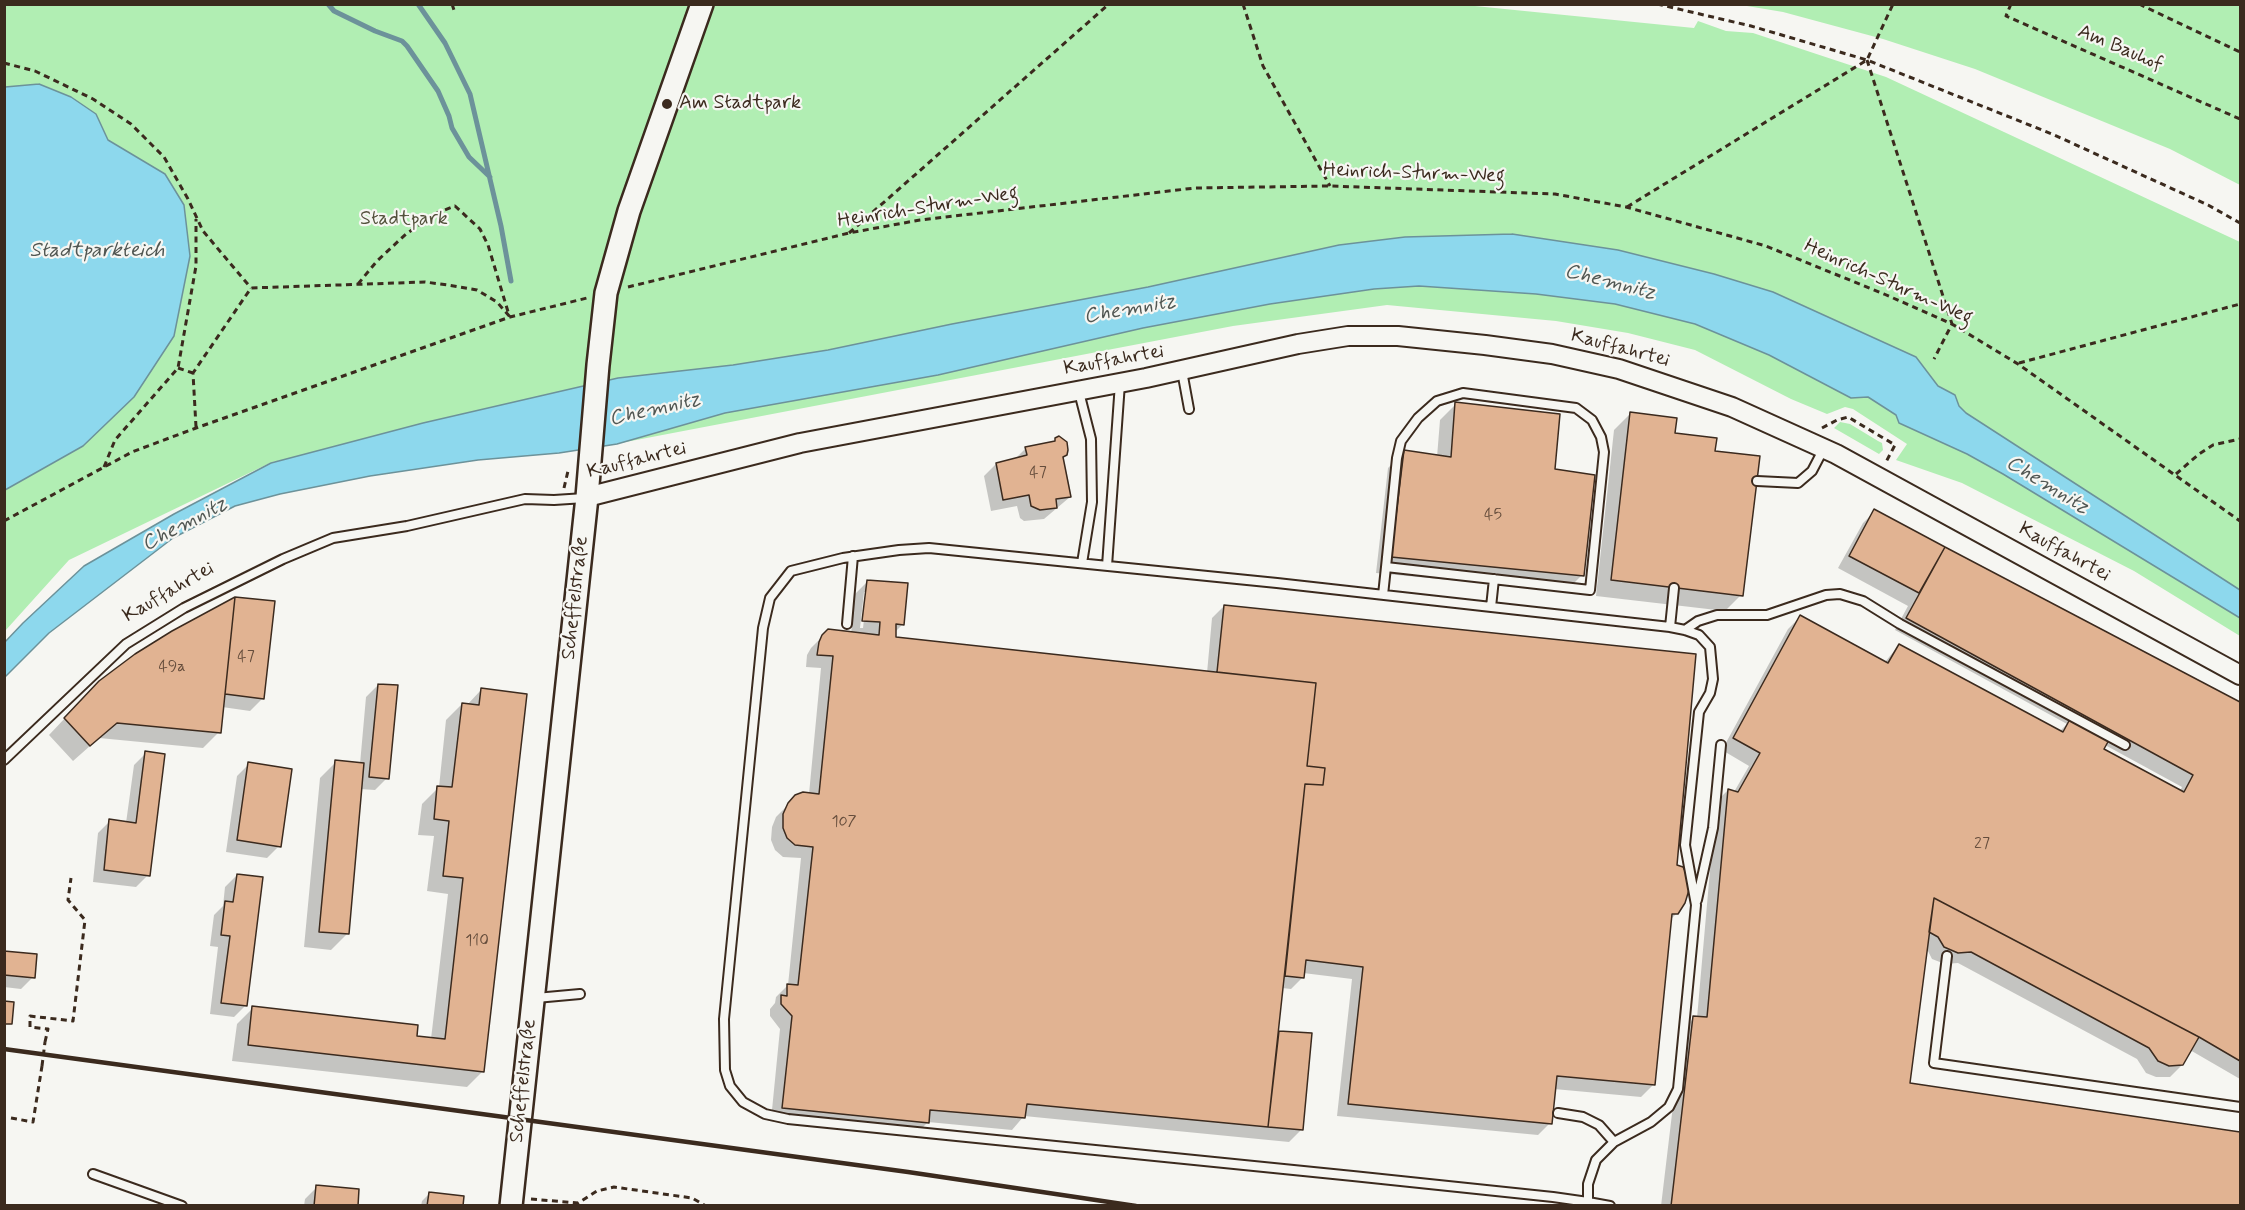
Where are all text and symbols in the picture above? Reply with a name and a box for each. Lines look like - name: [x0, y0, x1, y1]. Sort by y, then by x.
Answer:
- street label: Am Bauhof: [2074, 20, 2166, 78]
- place label: Am Stadtpark: [679, 92, 801, 116]
- marker: Am Stadtpark: [660, 97, 674, 111]
- street label: Heinrich-Sturm-Weg: [1322, 159, 1506, 189]
- street label: Heinrich-Sturm-Weg: [836, 182, 1020, 234]
- park label: Stadtpark: [360, 208, 448, 232]
- street label: Heinrich-Sturm-Weg: [1800, 235, 1976, 331]
- water label: Stadtparkteich: [29, 239, 165, 265]
- water label: Chemnitz: [1562, 260, 1658, 306]
- water label: Chemnitz: [1082, 290, 1178, 330]
- street label: Kauffahrtei: [1568, 324, 1672, 374]
- street label: Kauffahrtei: [1062, 340, 1166, 382]
- water label: Chemnitz: [607, 387, 703, 433]
- street label: Kauffahrtei: [585, 437, 689, 485]
- water label: Chemnitz: [2001, 451, 2093, 521]
- house number: 47: [1029, 464, 1047, 484]
- water label: Chemnitz: [138, 492, 232, 558]
- house number: 45: [1484, 506, 1502, 526]
- street label: Kauffahrtei: [2014, 518, 2114, 588]
- street label: Scheffelstraße: [558, 535, 594, 661]
- street label: Kauffahrtei: [119, 557, 219, 629]
- house number: 47: [237, 648, 255, 668]
- house number: 49a: [158, 658, 186, 678]
- house number: 107: [831, 813, 857, 833]
- house number: 27: [1974, 835, 1990, 855]
- house number: 110: [465, 932, 489, 952]
- street label: Scheffelstraße: [506, 1018, 542, 1144]

